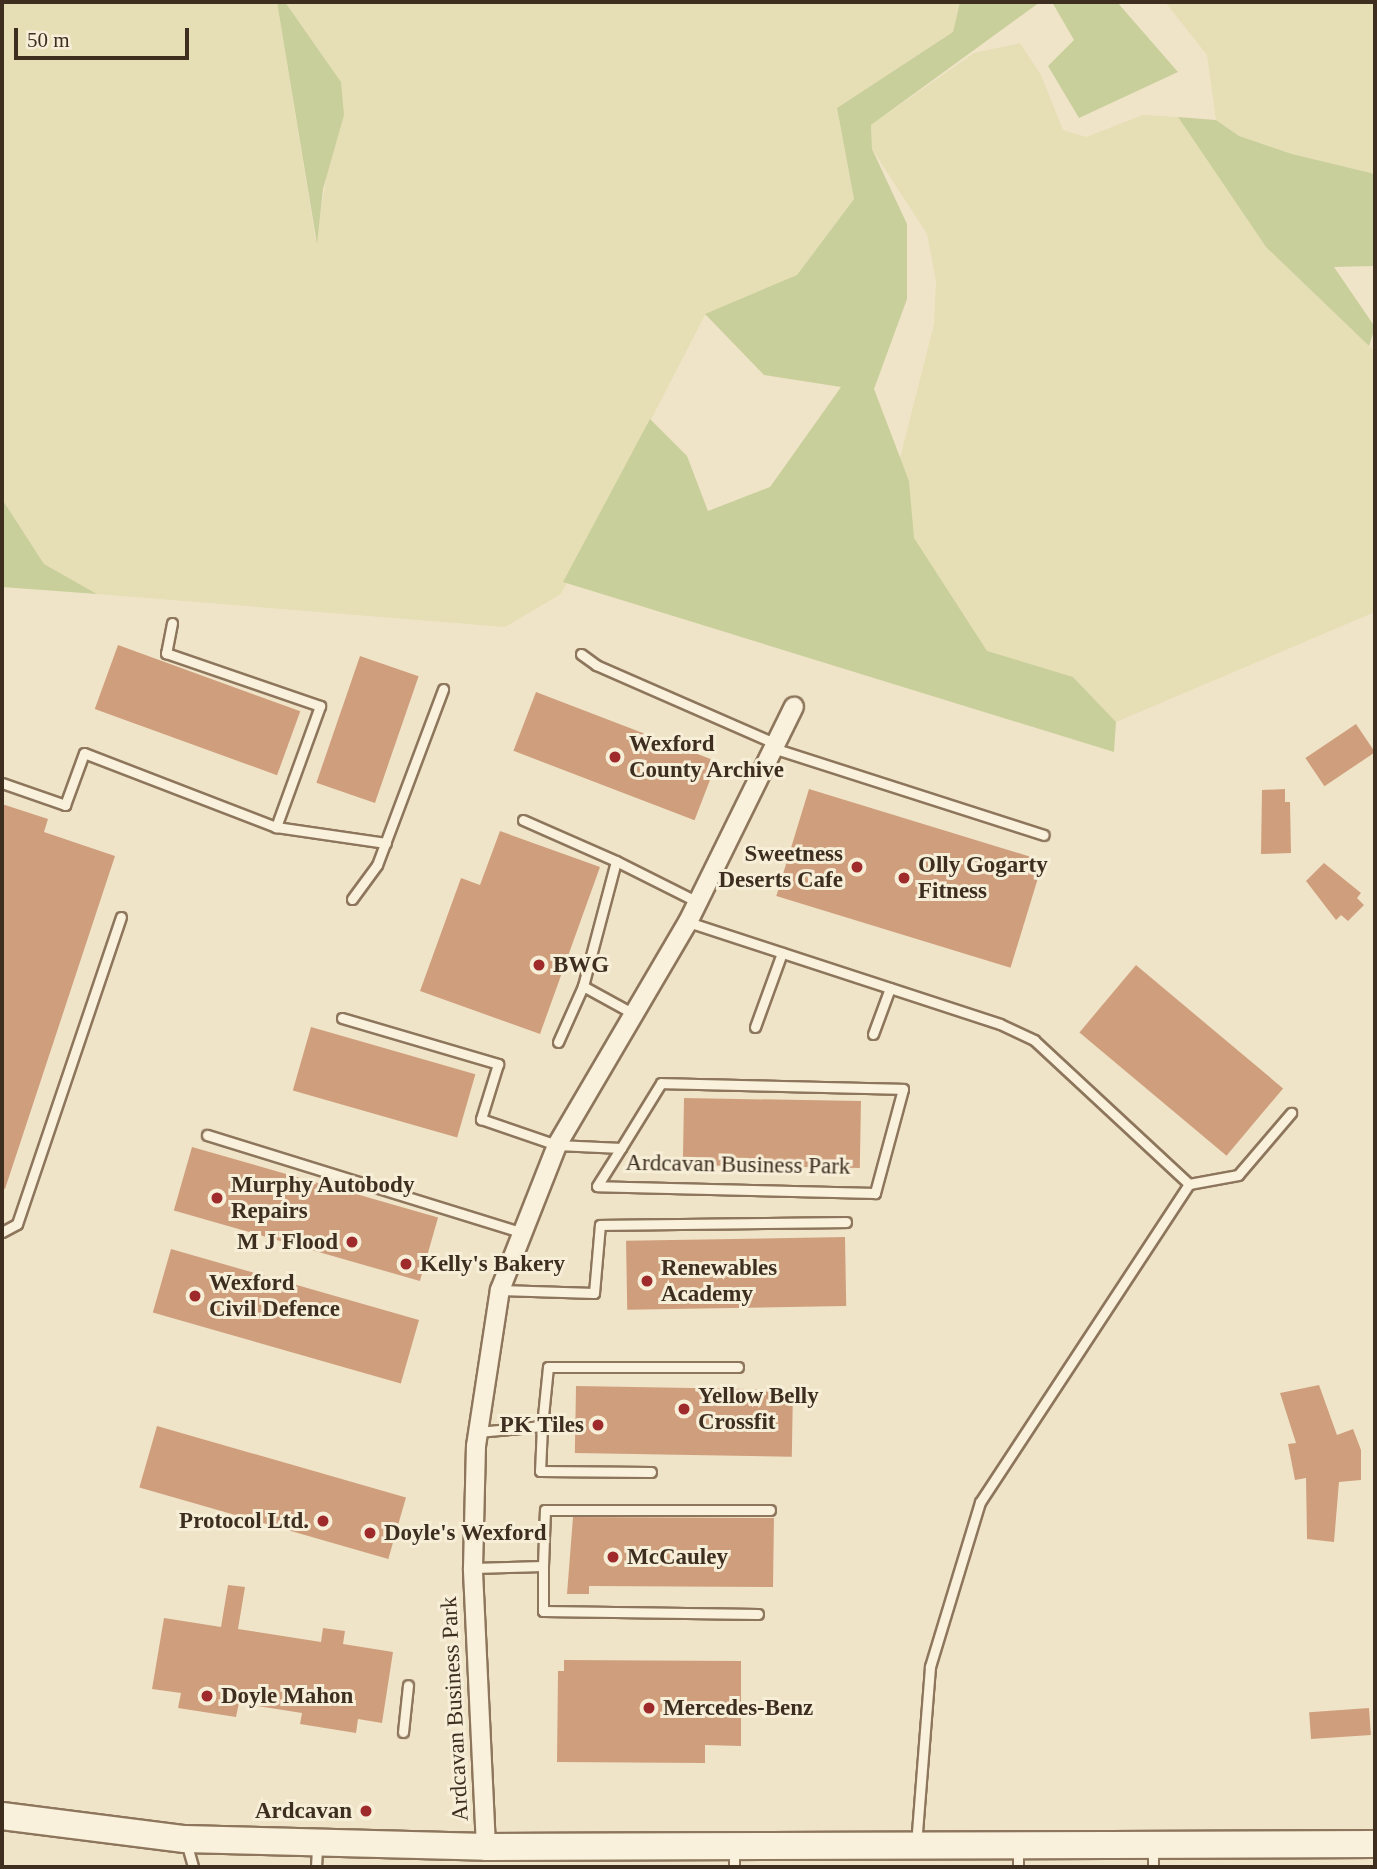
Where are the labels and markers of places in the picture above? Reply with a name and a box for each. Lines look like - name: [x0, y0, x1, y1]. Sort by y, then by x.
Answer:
- place label: Wexford County Archive: [629, 730, 785, 784]
- marker: Wexford County Archive: [607, 749, 623, 765]
- place label: Sweetness Deserts Cafe: [718, 840, 843, 894]
- place label: Olly Gogarty Fitness: [918, 851, 1048, 905]
- marker: Sweetness Deserts Cafe: [849, 859, 865, 875]
- marker: Olly Gogarty Fitness: [896, 870, 912, 886]
- place label: BWG: [553, 951, 609, 979]
- marker: BWG: [531, 957, 547, 973]
- place label: Murphy Autobody Repairs: [231, 1171, 416, 1225]
- marker: Murphy Autobody Repairs: [209, 1190, 225, 1206]
- place label: M J Flood: [237, 1228, 338, 1256]
- marker: M J Flood: [344, 1234, 360, 1250]
- place label: Kelly's Bakery: [420, 1250, 565, 1278]
- place label: Renewables Academy: [661, 1254, 777, 1308]
- marker: Kelly's Bakery: [398, 1256, 414, 1272]
- place label: Wexford Civil Defence: [209, 1269, 340, 1323]
- marker: Renewables Academy: [639, 1273, 655, 1289]
- marker: Wexford Civil Defence: [187, 1288, 203, 1304]
- place label: Yellow Belly Crossfit: [698, 1382, 819, 1436]
- marker: Yellow Belly Crossfit: [676, 1401, 692, 1417]
- place label: PK Tiles: [499, 1411, 584, 1439]
- marker: PK Tiles: [590, 1417, 606, 1433]
- place label: Protocol Ltd.: [179, 1507, 309, 1535]
- marker: Protocol Ltd.: [315, 1513, 331, 1529]
- place label: Doyle's Wexford: [384, 1519, 547, 1547]
- marker: Doyle's Wexford: [362, 1525, 378, 1541]
- place label: McCauley: [627, 1543, 728, 1571]
- marker: McCauley: [605, 1549, 621, 1565]
- place label: Doyle Mahon: [221, 1682, 353, 1710]
- marker: Doyle Mahon: [199, 1688, 215, 1704]
- place label: Mercedes-Benz: [663, 1694, 813, 1722]
- marker: Mercedes-Benz: [641, 1700, 657, 1716]
- place label: Ardcavan: [255, 1797, 352, 1825]
- marker: Ardcavan: [358, 1803, 374, 1819]

